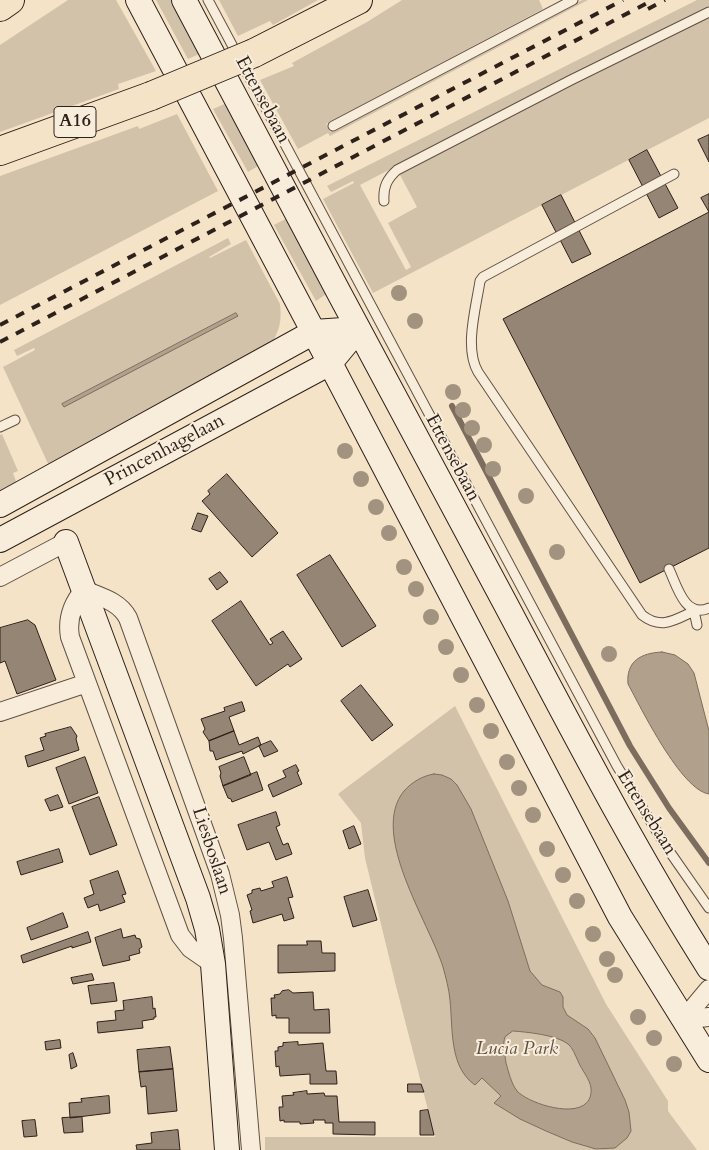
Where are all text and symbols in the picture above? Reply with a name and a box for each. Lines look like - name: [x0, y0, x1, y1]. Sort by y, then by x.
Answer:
- street label: Ettensebaan: [230, 52, 294, 148]
- road number: A16: [54, 106, 96, 138]
- street label: Princenhagelaan: [101, 410, 229, 492]
- street label: Ettensebaan: [420, 410, 484, 506]
- street label: Ettensebaan: [611, 766, 681, 860]
- street label: Liesboslaan: [186, 804, 236, 898]
- park label: Lucia Park: [476, 1039, 558, 1061]

